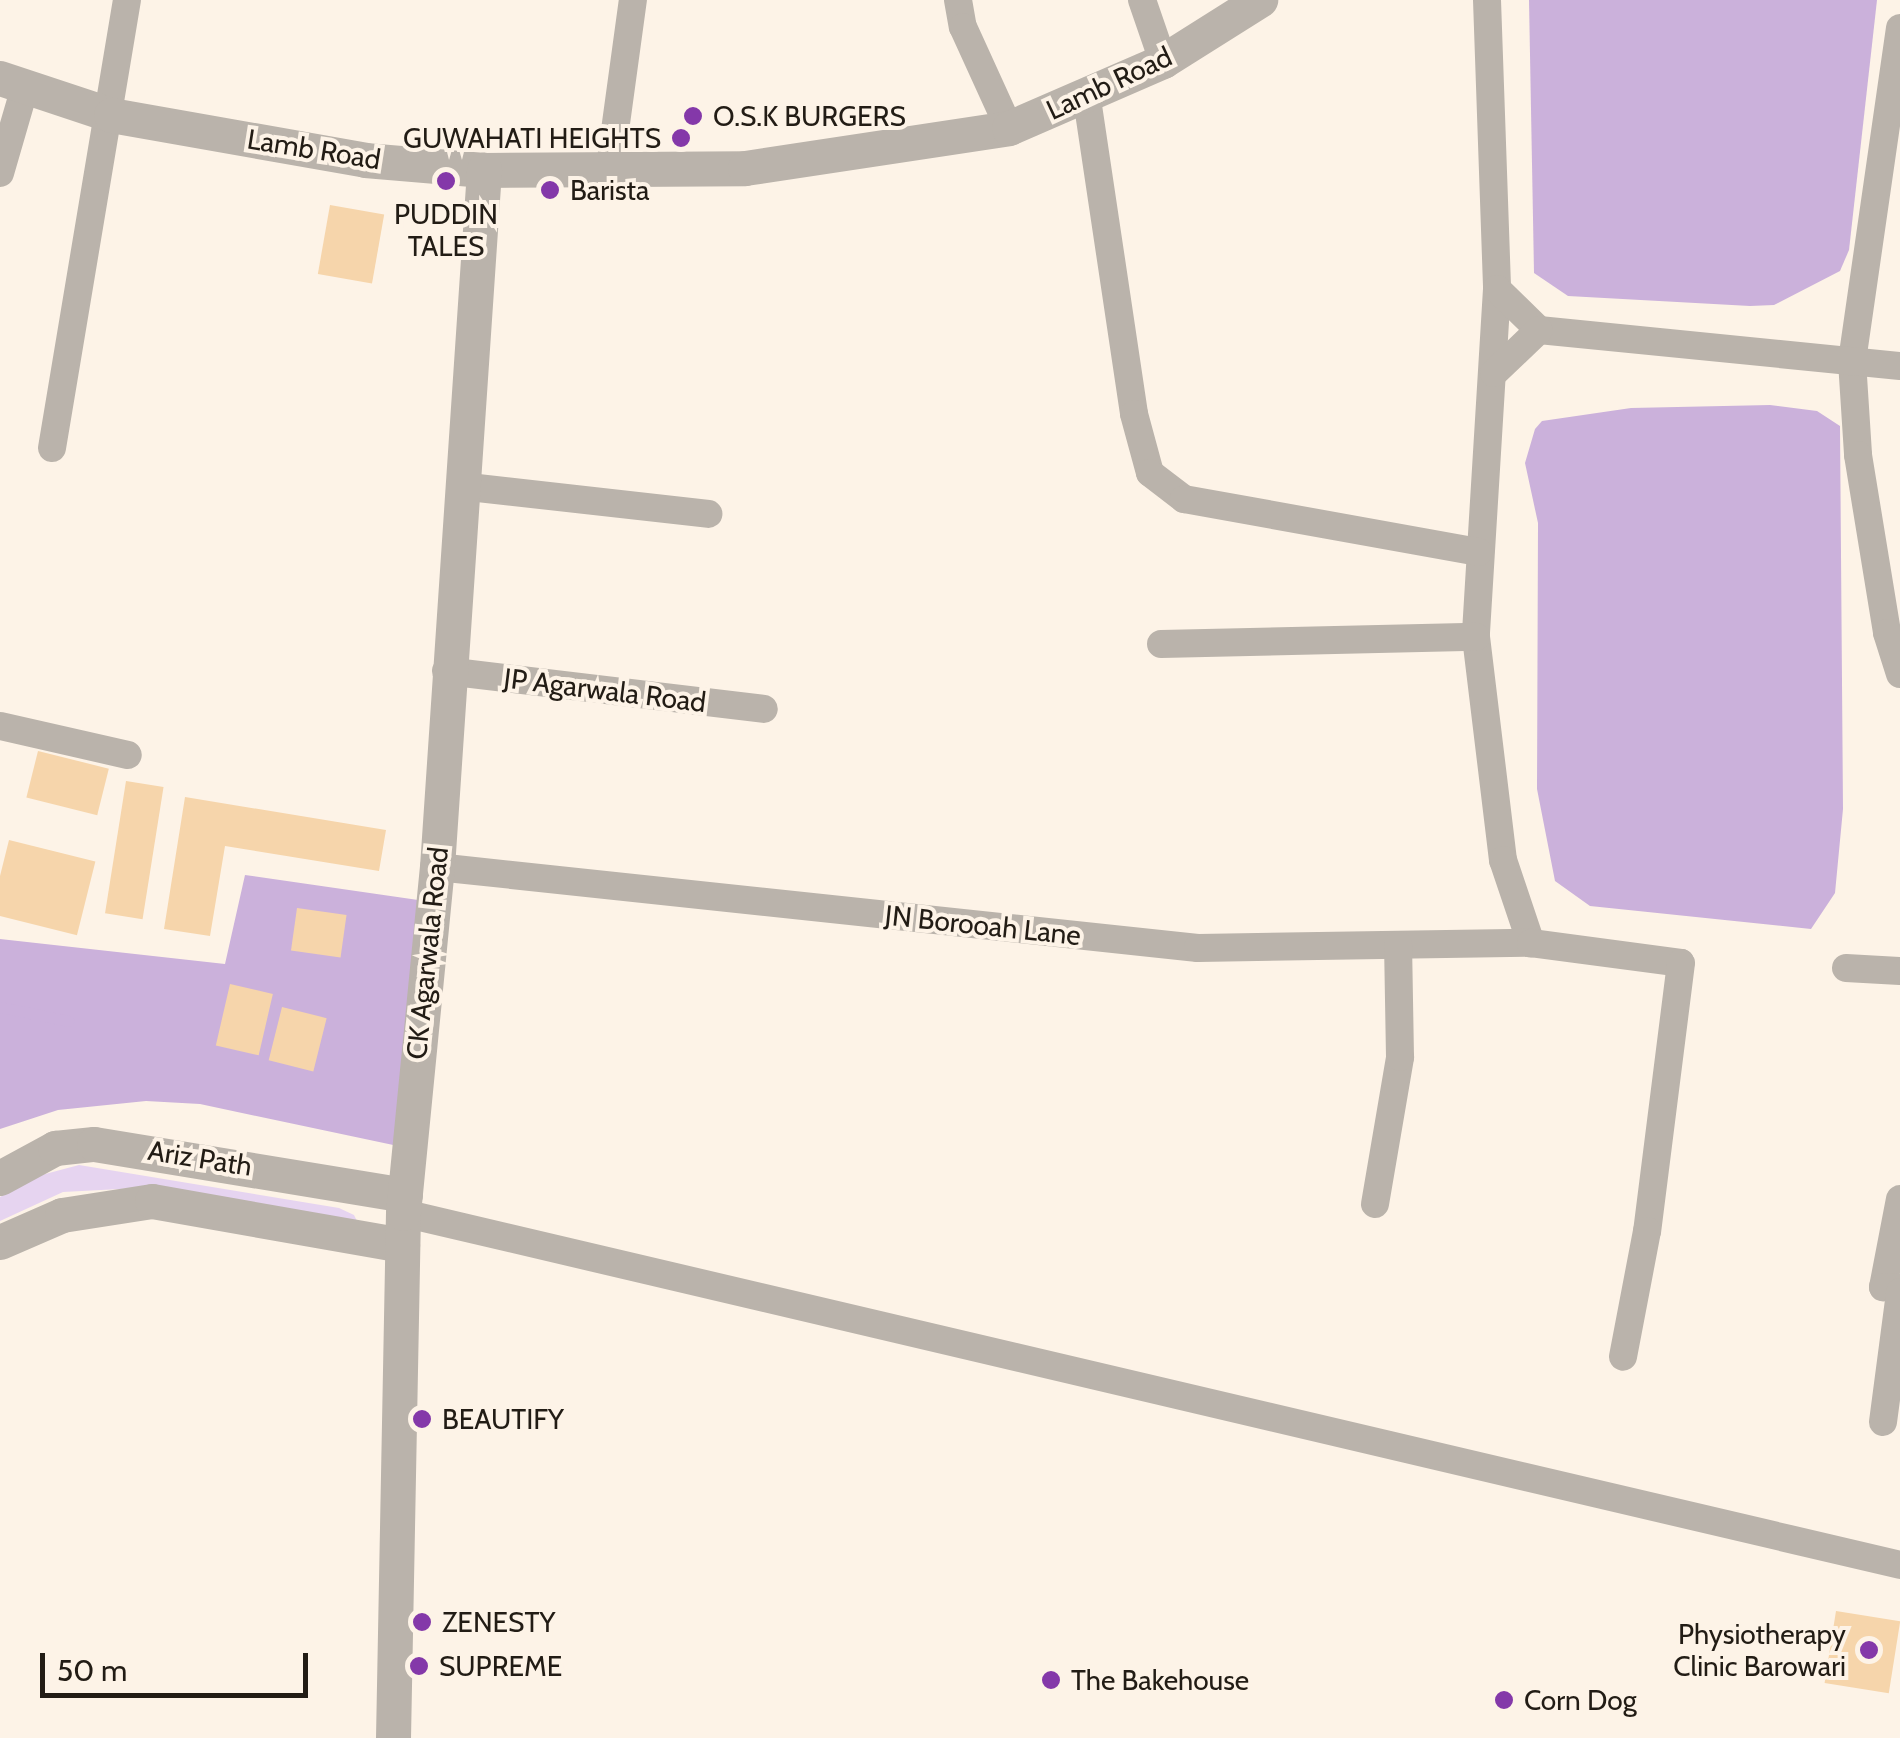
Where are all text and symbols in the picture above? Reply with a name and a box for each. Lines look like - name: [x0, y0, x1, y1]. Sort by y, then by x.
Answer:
- street label: Lamb Road: [1041, 39, 1177, 127]
- place label: O.S.K BURGERS: [713, 99, 906, 133]
- marker: O.S.K BURGERS: [682, 105, 704, 127]
- place label: GUWAHATI HEIGHTS: [403, 121, 661, 155]
- street label: Lamb Road: [245, 122, 383, 176]
- marker: GUWAHATI HEIGHTS: [670, 127, 692, 149]
- marker: PUDDIN TALES: [435, 170, 457, 192]
- place label: Barista: [570, 173, 649, 207]
- marker: Barista: [539, 179, 561, 201]
- place label: PUDDIN TALES: [394, 197, 498, 263]
- street label: JP Agarwala Road: [502, 661, 708, 719]
- street label: CK Agarwala Road: [399, 845, 455, 1061]
- street label: JN Borooah Lane: [883, 898, 1083, 952]
- street label: Ariz Path: [146, 1133, 254, 1183]
- place label: BEAUTIFY: [442, 1402, 564, 1436]
- marker: BEAUTIFY: [411, 1408, 433, 1430]
- place label: ZENESTY: [442, 1605, 555, 1639]
- marker: ZENESTY: [411, 1611, 433, 1633]
- place label: Physiotherapy Clinic Barowari: [1673, 1617, 1846, 1683]
- scale bar: [45, 1633, 312, 1695]
- marker: Physiotherapy Clinic Barowari: [1856, 1637, 1882, 1663]
- place label: SUPREME: [439, 1649, 562, 1683]
- text: 50 m: [57, 1652, 127, 1689]
- marker: SUPREME: [408, 1655, 430, 1677]
- place label: The Bakehouse: [1071, 1663, 1249, 1697]
- marker: The Bakehouse: [1040, 1669, 1062, 1691]
- place label: Corn Dog: [1524, 1683, 1637, 1717]
- marker: Corn Dog: [1493, 1689, 1515, 1711]

